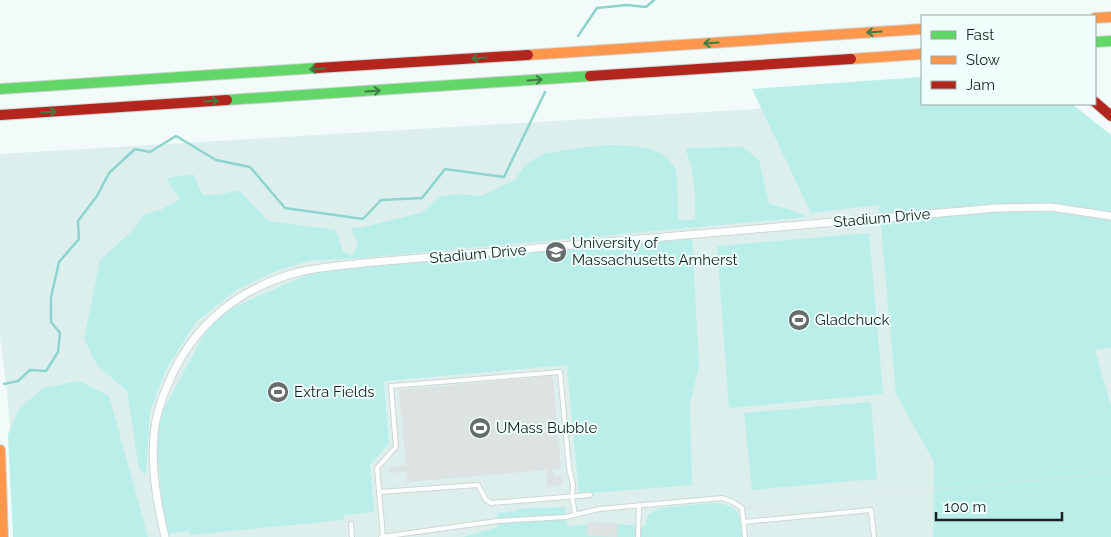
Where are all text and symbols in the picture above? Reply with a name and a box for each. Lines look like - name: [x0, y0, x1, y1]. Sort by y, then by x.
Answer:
- legend: [921, 15, 1096, 105]
- text: Fast: [966, 26, 994, 44]
- one-way arrow: [866, 27, 882, 37]
- one-way arrow: [704, 38, 720, 47]
- text: Slow: [966, 51, 1000, 69]
- one-way arrow: [472, 53, 488, 62]
- one-way arrow: [310, 64, 326, 73]
- one-way arrow: [527, 76, 543, 85]
- text: Jam: [966, 76, 995, 94]
- one-way arrow: [365, 86, 381, 95]
- one-way arrow: [203, 97, 219, 106]
- one-way arrow: [40, 107, 56, 117]
- street label: Stadium Drive: [833, 205, 931, 231]
- place label: University of Massachusetts Amherst: [572, 234, 737, 269]
- school or university icon: University of Massachusetts Amherst: [544, 240, 568, 264]
- street label: Stadium Drive: [429, 241, 527, 267]
- sports icon: Gladchuck: [787, 308, 811, 332]
- place label: Gladchuck: [815, 311, 889, 329]
- sports icon: Extra Fields: [266, 380, 290, 404]
- place label: Extra Fields: [294, 383, 375, 401]
- sports icon: UMass Bubble: [468, 416, 492, 440]
- place label: UMass Bubble: [496, 419, 597, 437]
- scale bar: [936, 490, 1062, 522]
- text: 100 m: [944, 498, 986, 516]

